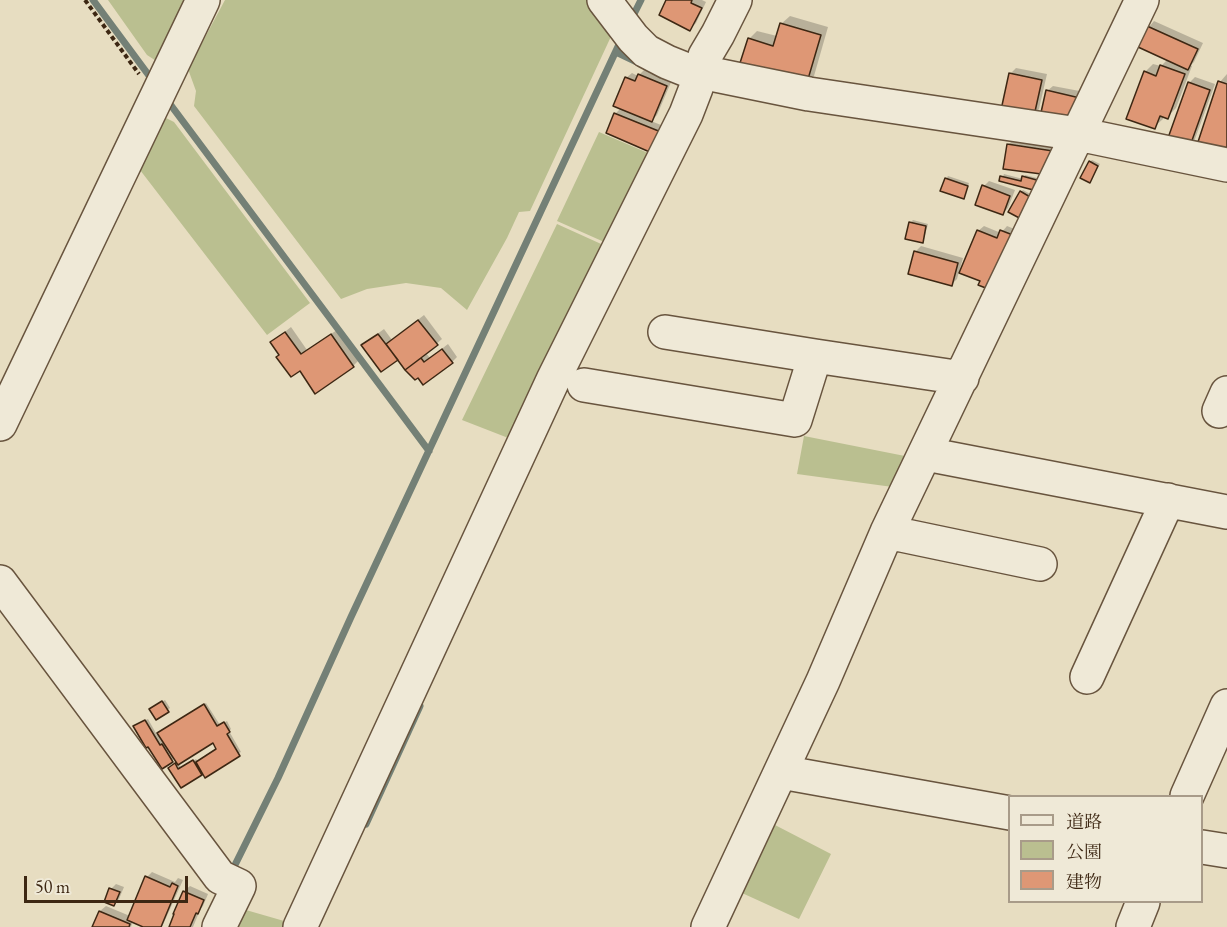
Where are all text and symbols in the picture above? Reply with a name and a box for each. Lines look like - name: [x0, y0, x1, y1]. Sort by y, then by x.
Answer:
- legend: [1008, 795, 1203, 903]
- text: 道路: [1066, 810, 1102, 833]
- text: 公園: [1066, 840, 1102, 863]
- scale bar: [27, 864, 190, 902]
- text: 建物: [1066, 870, 1102, 893]
- text: 50 m: [35, 875, 70, 898]

